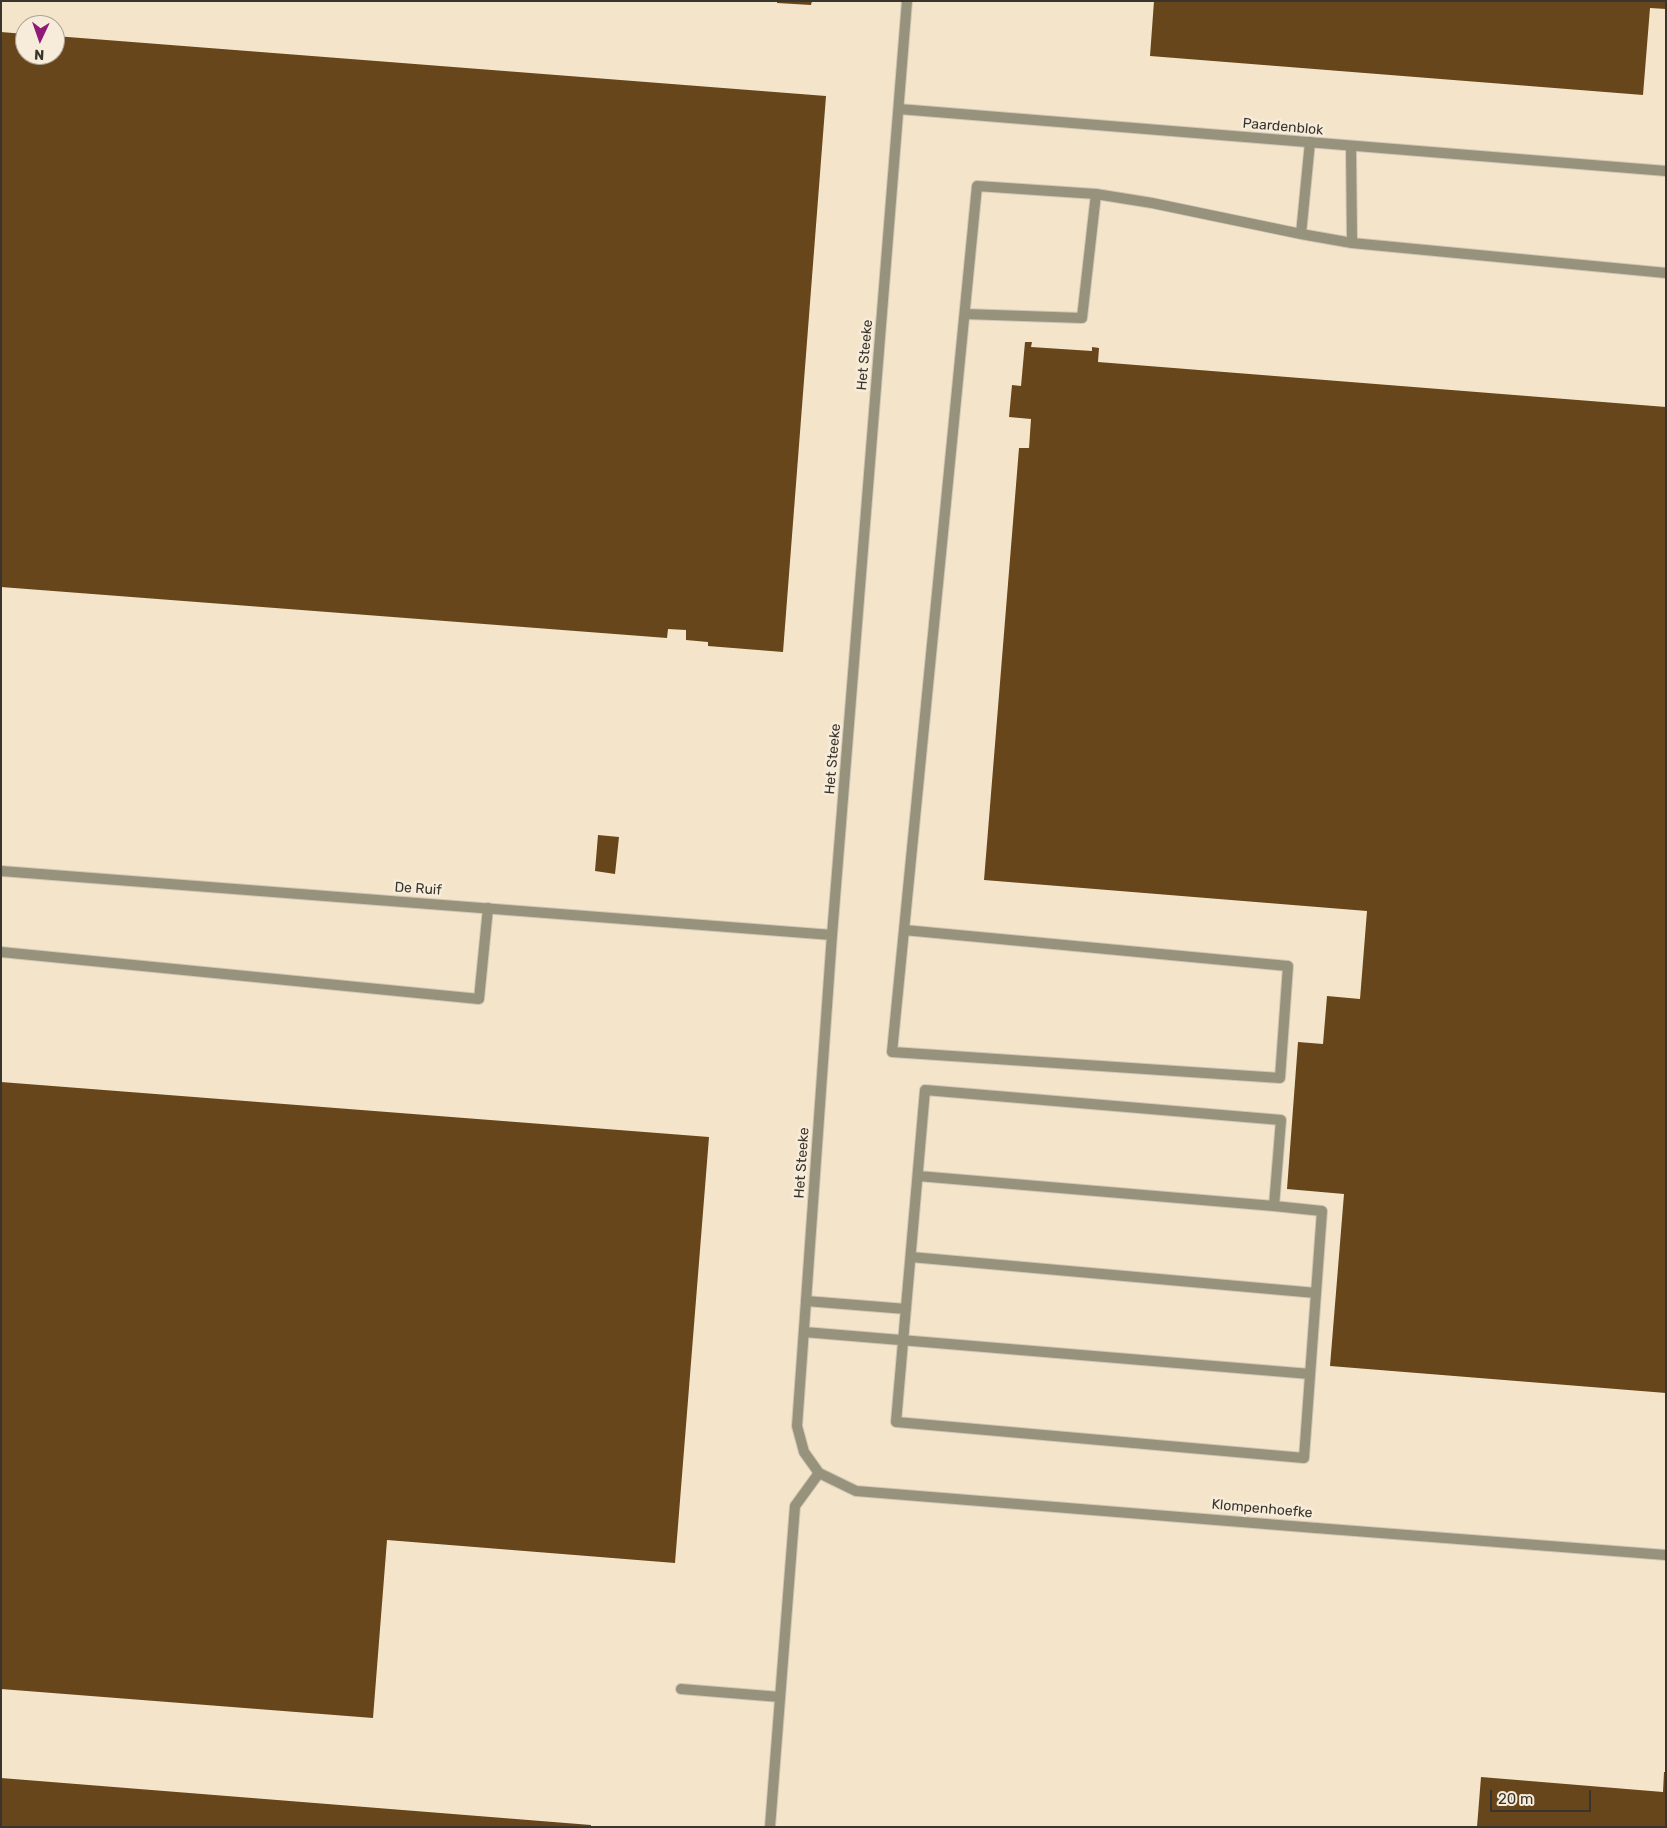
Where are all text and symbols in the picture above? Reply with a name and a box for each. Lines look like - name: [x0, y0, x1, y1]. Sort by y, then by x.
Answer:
- north arrow: [15, 15, 65, 65]
- text: N: [34, 46, 45, 63]
- street label: Paardenblok: [1242, 115, 1324, 139]
- street label: Het Steeke: [854, 319, 876, 391]
- street label: Het Steeke: [822, 723, 844, 795]
- street label: De Ruif: [394, 879, 442, 899]
- street label: Het Steeke: [791, 1127, 813, 1199]
- street label: Klompenhoefke: [1211, 1496, 1313, 1522]
- scale bar: [1492, 1780, 1593, 1812]
- text: 20 m: [1498, 1790, 1533, 1808]

